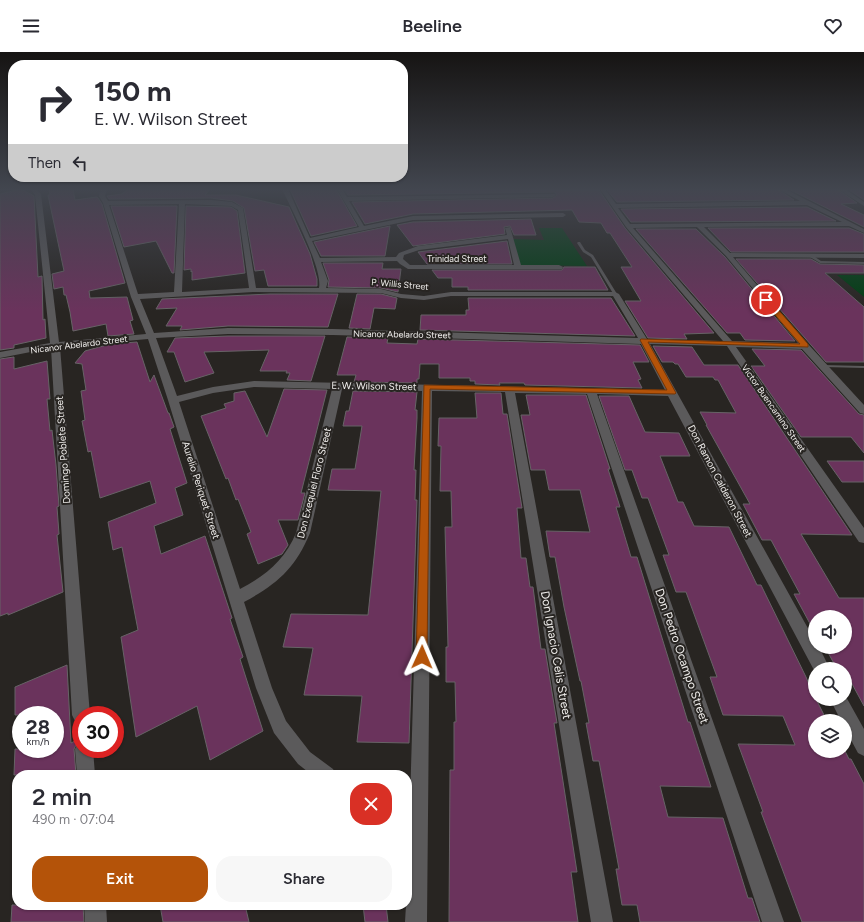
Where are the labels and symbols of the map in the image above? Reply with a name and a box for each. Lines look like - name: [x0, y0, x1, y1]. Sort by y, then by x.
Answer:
- street label: Trinidad Street: [427, 253, 487, 264]
- street label: P. Willis Street: [371, 276, 430, 292]
- pin: [749, 283, 783, 317]
- street label: Nicanor Abelardo Street: [353, 328, 452, 340]
- street label: Nicanor Abelardo Street: [30, 333, 129, 355]
- street label: Victor Buencamino Street: [740, 362, 809, 454]
- street label: E. W. Wilson Street: [331, 379, 417, 393]
- street label: Domingo Poblete Street: [53, 396, 73, 504]
- street label: Don Ramon Calderon Street: [685, 423, 755, 540]
- street label: Don Exequiel Floro Street: [294, 426, 334, 540]
- street label: Aurelio Periquet Street: [179, 440, 223, 541]
- street label: Don Pedro Ocampo Street: [652, 587, 712, 726]
- street label: Don Ignacio Celis Street: [538, 590, 574, 721]
- position arrow: [401, 636, 443, 678]
- speed limit sign: 30: [72, 706, 124, 758]

